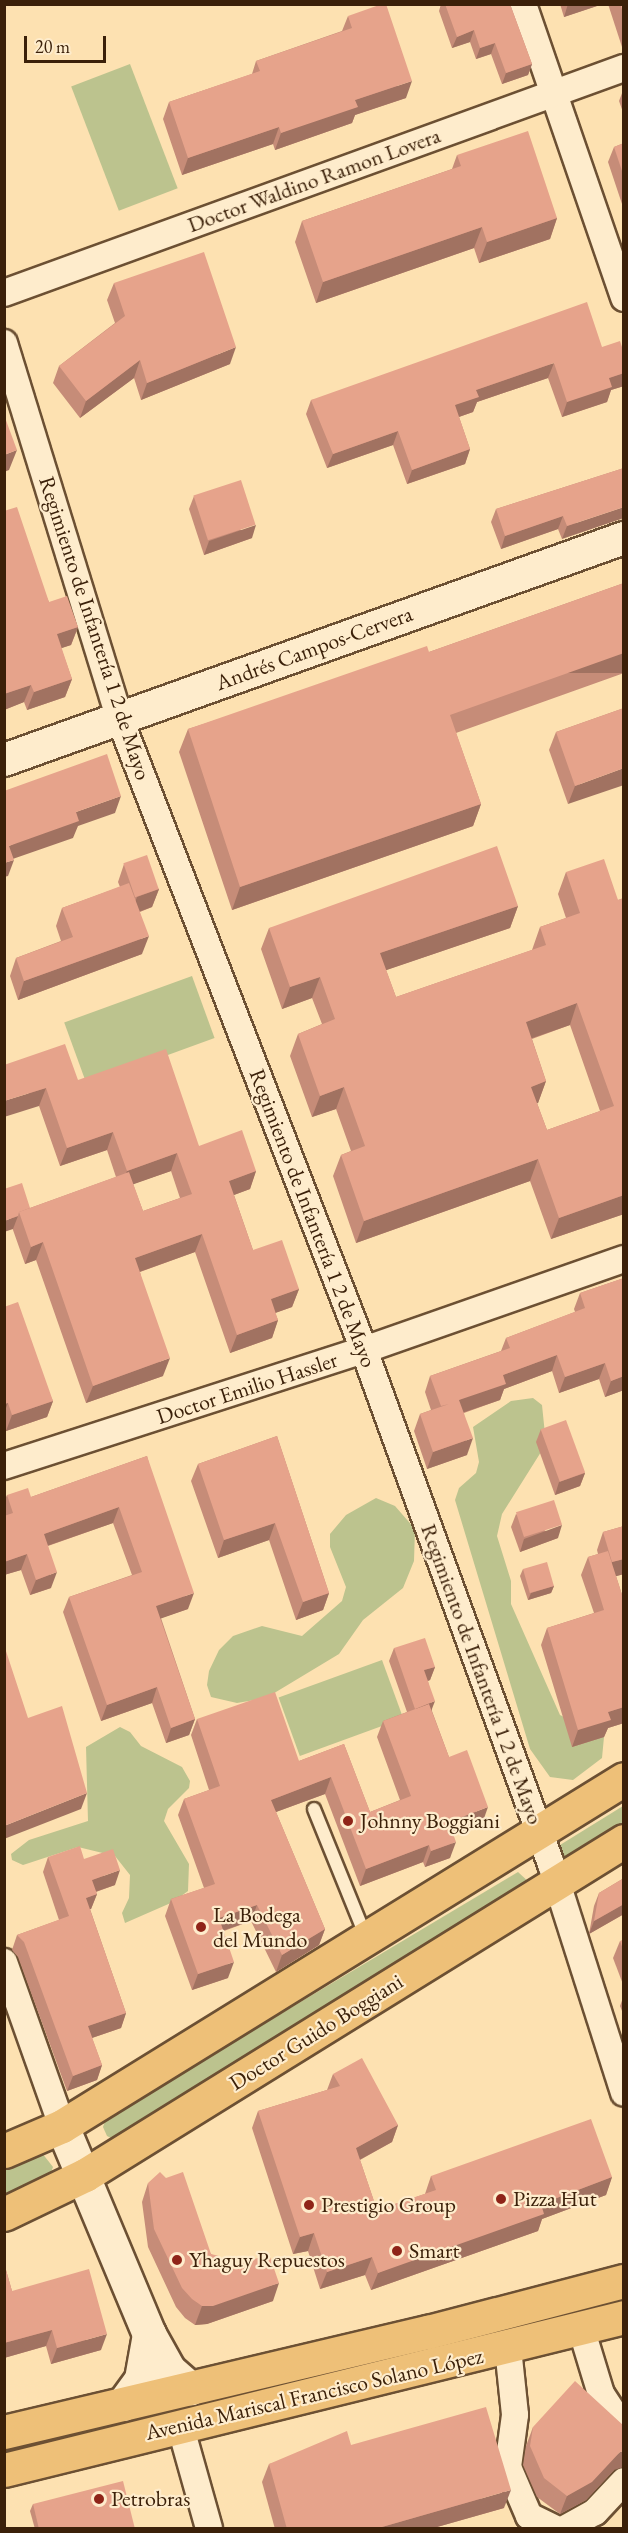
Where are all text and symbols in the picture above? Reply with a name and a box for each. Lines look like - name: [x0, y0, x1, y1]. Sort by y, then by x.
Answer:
- scale bar: [27, 24, 110, 62]
- text: 20 m: [35, 35, 70, 58]
- street label: Doctor Waldino Ramon Lovera: [184, 122, 444, 238]
- street label: Regimiento de Infantería 1 2 de Mayo: [33, 473, 157, 783]
- street label: Andrés Campos-Cervera: [212, 600, 416, 696]
- street label: Regimiento de Infantería 1 2 de Mayo: [244, 1065, 382, 1371]
- street label: Doctor Emilio Hassler: [153, 1346, 341, 1430]
- street label: Regimiento de Infantería 1 2 de Mayo: [415, 1520, 549, 1828]
- place label: Johnny Boggiani: [360, 1808, 500, 1834]
- marker: Johnny Boggiani: [341, 1814, 355, 1828]
- place label: La Bodega del Mundo: [213, 1901, 307, 1952]
- marker: La Bodega del Mundo: [194, 1920, 208, 1934]
- street label: Doctor Guido Boggiani: [224, 1968, 408, 2096]
- place label: Pizza Hut: [513, 2186, 597, 2212]
- place label: Prestigio Group: [321, 2192, 456, 2218]
- marker: Pizza Hut: [494, 2192, 508, 2206]
- marker: Prestigio Group: [302, 2198, 316, 2212]
- place label: Smart: [409, 2238, 459, 2264]
- marker: Smart: [390, 2244, 404, 2258]
- place label: Yhaguy Repuestos: [189, 2247, 345, 2273]
- marker: Yhaguy Repuestos: [170, 2253, 184, 2267]
- street label: Avenida Mariscal Francisco Solano López: [143, 2342, 485, 2446]
- place label: Petrobras: [111, 2486, 190, 2512]
- marker: Petrobras: [92, 2492, 106, 2506]

